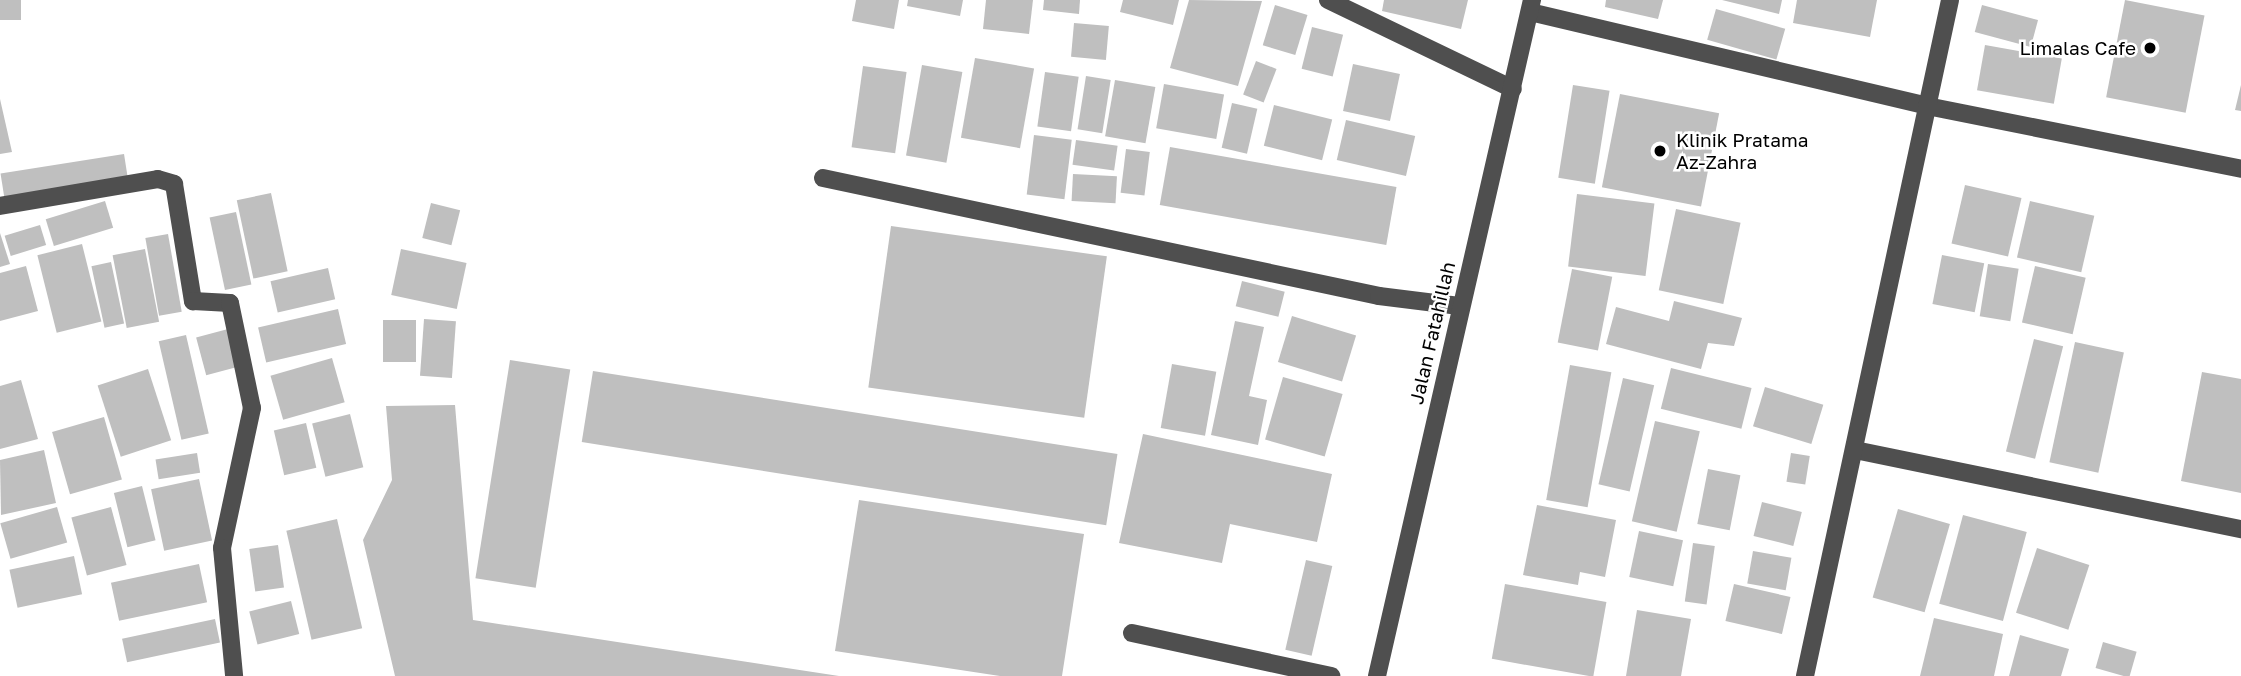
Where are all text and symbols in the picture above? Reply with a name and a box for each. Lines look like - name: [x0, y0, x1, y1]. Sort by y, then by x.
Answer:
- place label: Limalas Cafe: [2019, 37, 2136, 59]
- marker: Limalas Cafe: [2142, 40, 2158, 56]
- place label: Klinik Pratama Az-Zahra: [1676, 129, 1808, 173]
- marker: Klinik Pratama Az-Zahra: [1650, 141, 1670, 161]
- street label: Jalan Fatahillah: [1405, 259, 1459, 407]

